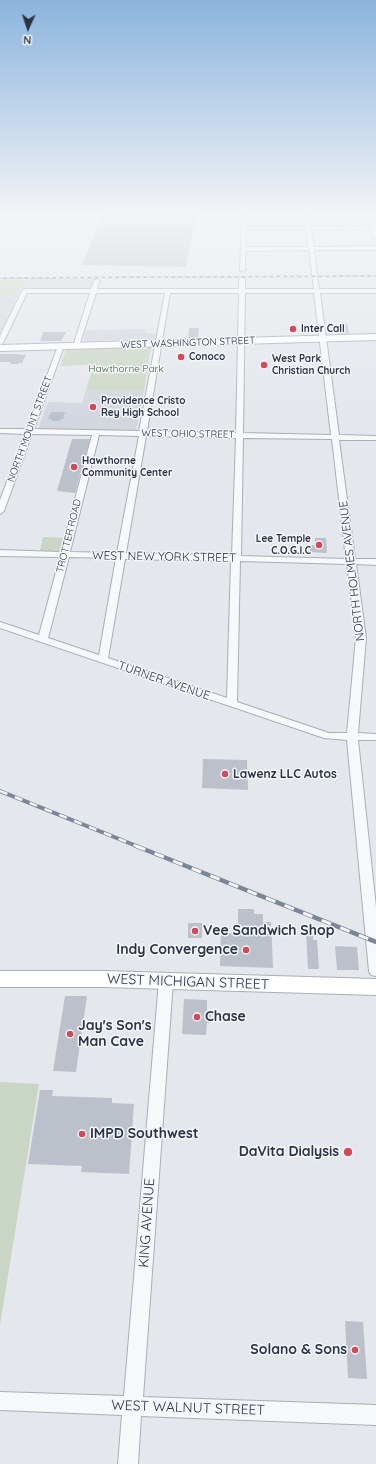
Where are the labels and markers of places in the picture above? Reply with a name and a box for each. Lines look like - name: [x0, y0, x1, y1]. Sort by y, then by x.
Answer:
- place label: Inter Call: [301, 323, 345, 335]
- marker: Inter Call: [288, 324, 298, 334]
- place label: Conoco: [189, 351, 225, 363]
- marker: Conoco: [176, 352, 186, 362]
- place label: West Park Christian Church: [272, 353, 350, 376]
- marker: West Park Christian Church: [259, 360, 269, 370]
- place label: Providence Cristo Rey High School: [101, 395, 185, 418]
- marker: Providence Cristo Rey High School: [88, 402, 98, 412]
- place label: Hawthorne Community Center: [82, 455, 172, 478]
- marker: Hawthorne Community Center: [69, 462, 79, 472]
- place label: Lee Temple C.O.G.I.C: [256, 533, 311, 556]
- marker: Lee Temple C.O.G.I.C: [314, 540, 324, 550]
- place label: Lawenz LLC Autos: [233, 767, 337, 781]
- marker: Lawenz LLC Autos: [220, 769, 230, 779]
- place label: Vee Sandwich Shop: [203, 923, 334, 939]
- marker: Vee Sandwich Shop: [190, 926, 200, 936]
- place label: Indy Convergence: [116, 942, 238, 958]
- marker: Indy Convergence: [241, 945, 251, 955]
- place label: Chase: [205, 1009, 246, 1025]
- marker: Chase: [192, 1012, 202, 1022]
- place label: Jay's Son's Man Cave: [78, 1018, 152, 1050]
- marker: Jay's Son's Man Cave: [65, 1029, 75, 1039]
- place label: IMPD Southwest: [90, 1126, 198, 1142]
- marker: IMPD Southwest: [77, 1129, 87, 1139]
- place label: DaVita Dialysis: [239, 1144, 339, 1160]
- marker: DaVita Dialysis: [342, 1146, 354, 1158]
- place label: Solano & Sons: [250, 1342, 347, 1358]
- marker: Solano & Sons: [350, 1345, 360, 1355]

